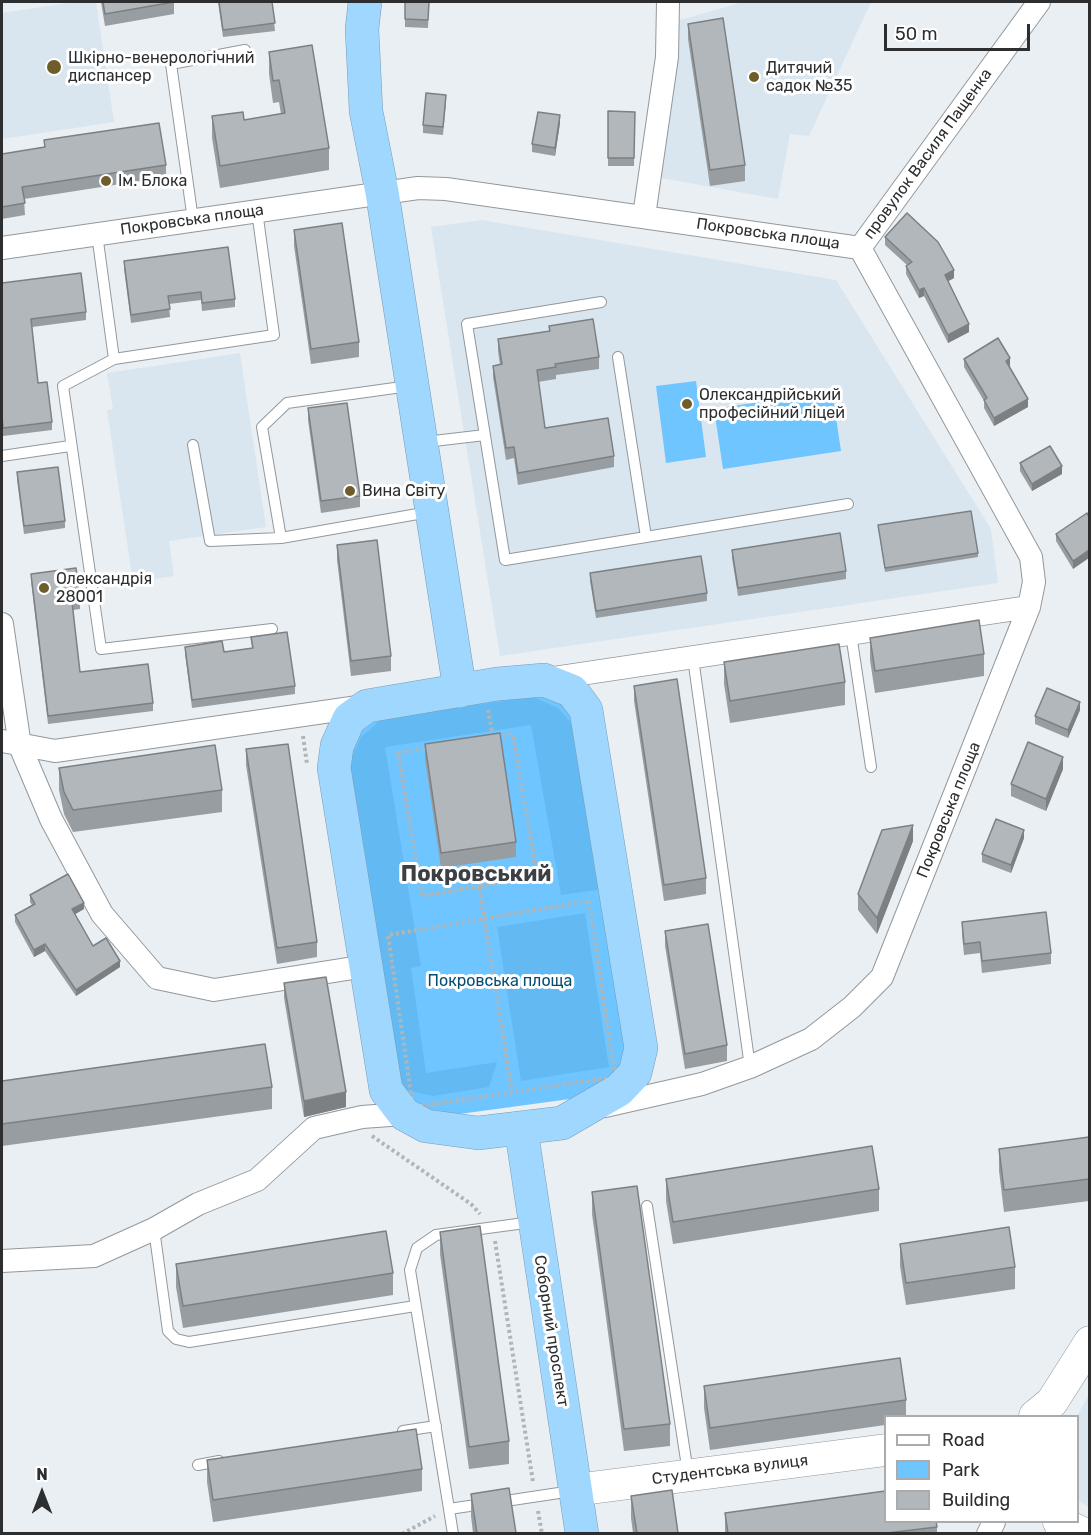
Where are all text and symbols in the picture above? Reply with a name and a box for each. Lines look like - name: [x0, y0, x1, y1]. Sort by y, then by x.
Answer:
- scale bar: [887, 12, 1032, 50]
- text: 50 m: [895, 23, 938, 45]
- place label: Шкірно-венерологічний диспансер: [68, 48, 254, 86]
- marker: Шкірно-венерологічний диспансер: [45, 58, 63, 76]
- place label: Дитячий садок №35: [766, 58, 853, 96]
- street label: провулок Василя Пащенка: [860, 65, 996, 243]
- marker: Дитячий садок №35: [747, 70, 761, 84]
- place label: Ім. Блока: [118, 171, 187, 191]
- marker: Ім. Блока: [99, 174, 113, 188]
- street label: Покровська площа: [119, 200, 265, 240]
- street label: Покровська площа: [695, 214, 841, 254]
- place label: Олександрійський професійний ліцей: [699, 385, 845, 423]
- marker: Олександрійський професійний ліцей: [680, 397, 694, 411]
- place label: Вина Світу: [362, 481, 445, 501]
- marker: Вина Світу: [343, 484, 357, 498]
- place label: Олександрія 28001: [56, 569, 152, 607]
- marker: Олександрія 28001: [37, 581, 51, 595]
- street label: Покровська площа: [913, 739, 985, 881]
- district label: Покровський: [401, 862, 551, 888]
- park label: Покровська площа: [428, 971, 572, 991]
- street label: Соборний проспект: [530, 1254, 572, 1408]
- legend: [884, 1415, 1079, 1523]
- text: Road: [942, 1429, 985, 1451]
- street label: Студентська вулиця: [651, 1451, 809, 1489]
- text: Park: [942, 1459, 979, 1481]
- north arrow: [12, 1463, 72, 1523]
- text: N: [36, 1465, 48, 1484]
- text: Building: [942, 1489, 1010, 1511]

